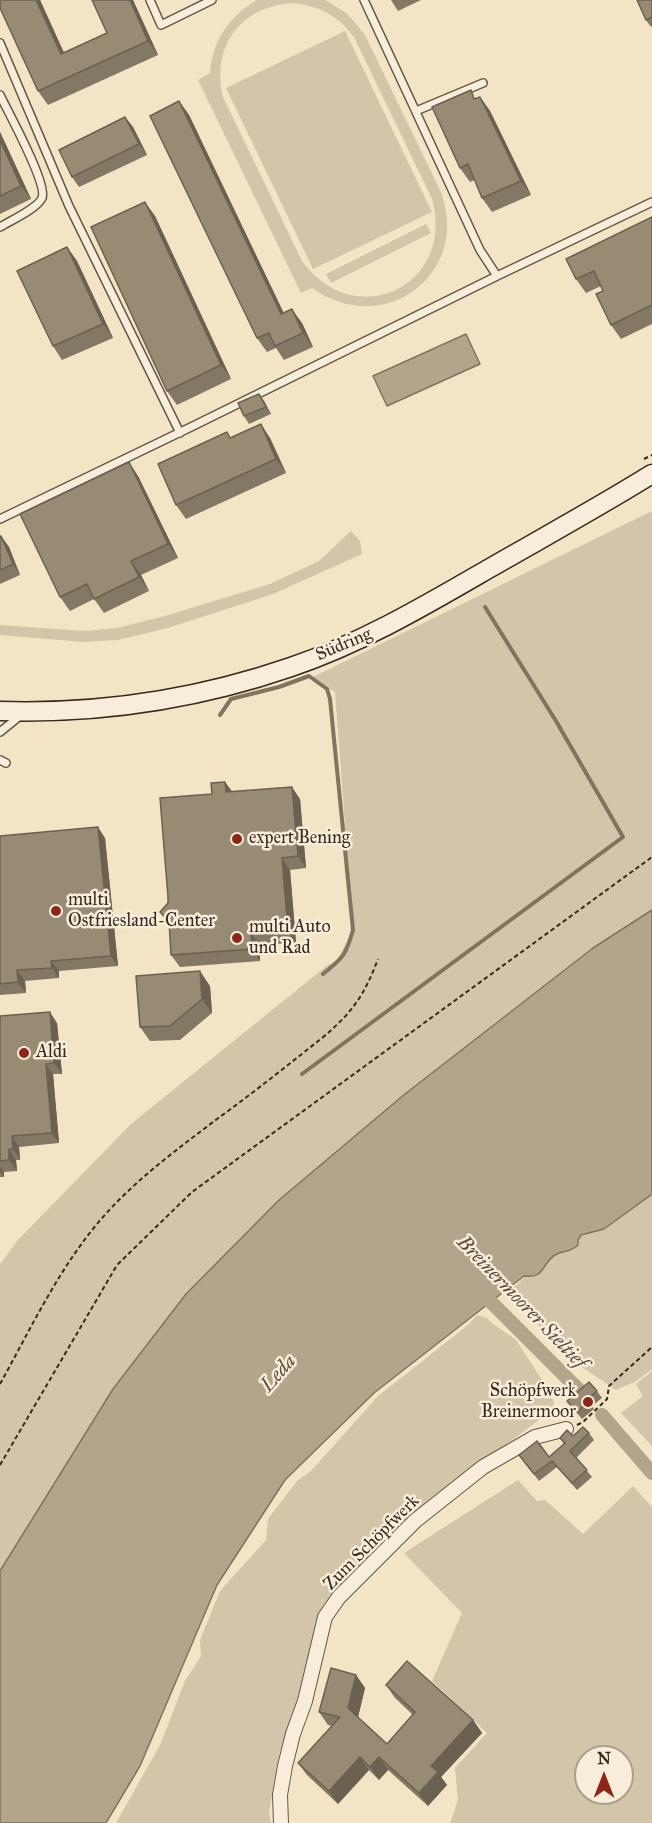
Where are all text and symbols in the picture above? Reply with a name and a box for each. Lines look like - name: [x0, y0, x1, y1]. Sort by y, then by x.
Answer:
- street label: Südring: [313, 624, 375, 666]
- place label: expert Bening: [249, 828, 350, 850]
- marker: expert Bening: [230, 832, 244, 846]
- place label: multi Ostfriesland-Center: [68, 890, 215, 932]
- marker: multi Ostfriesland-Center: [49, 904, 63, 918]
- place label: multi Auto und Rad: [249, 917, 331, 960]
- marker: multi Auto und Rad: [230, 931, 244, 945]
- place label: Aldi: [36, 1042, 67, 1064]
- marker: Aldi: [17, 1046, 31, 1060]
- water label: Breinermoorer Sieltief: [451, 1231, 591, 1375]
- water label: Leda: [256, 1350, 302, 1398]
- place label: Schöpfwerk Breinermoor: [481, 1381, 576, 1424]
- marker: Schöpfwerk Breinermoor: [581, 1395, 595, 1409]
- street label: Zum Schöpfwerk: [320, 1491, 424, 1595]
- north arrow: [574, 1745, 634, 1805]
- text: N: [597, 1749, 611, 1768]

